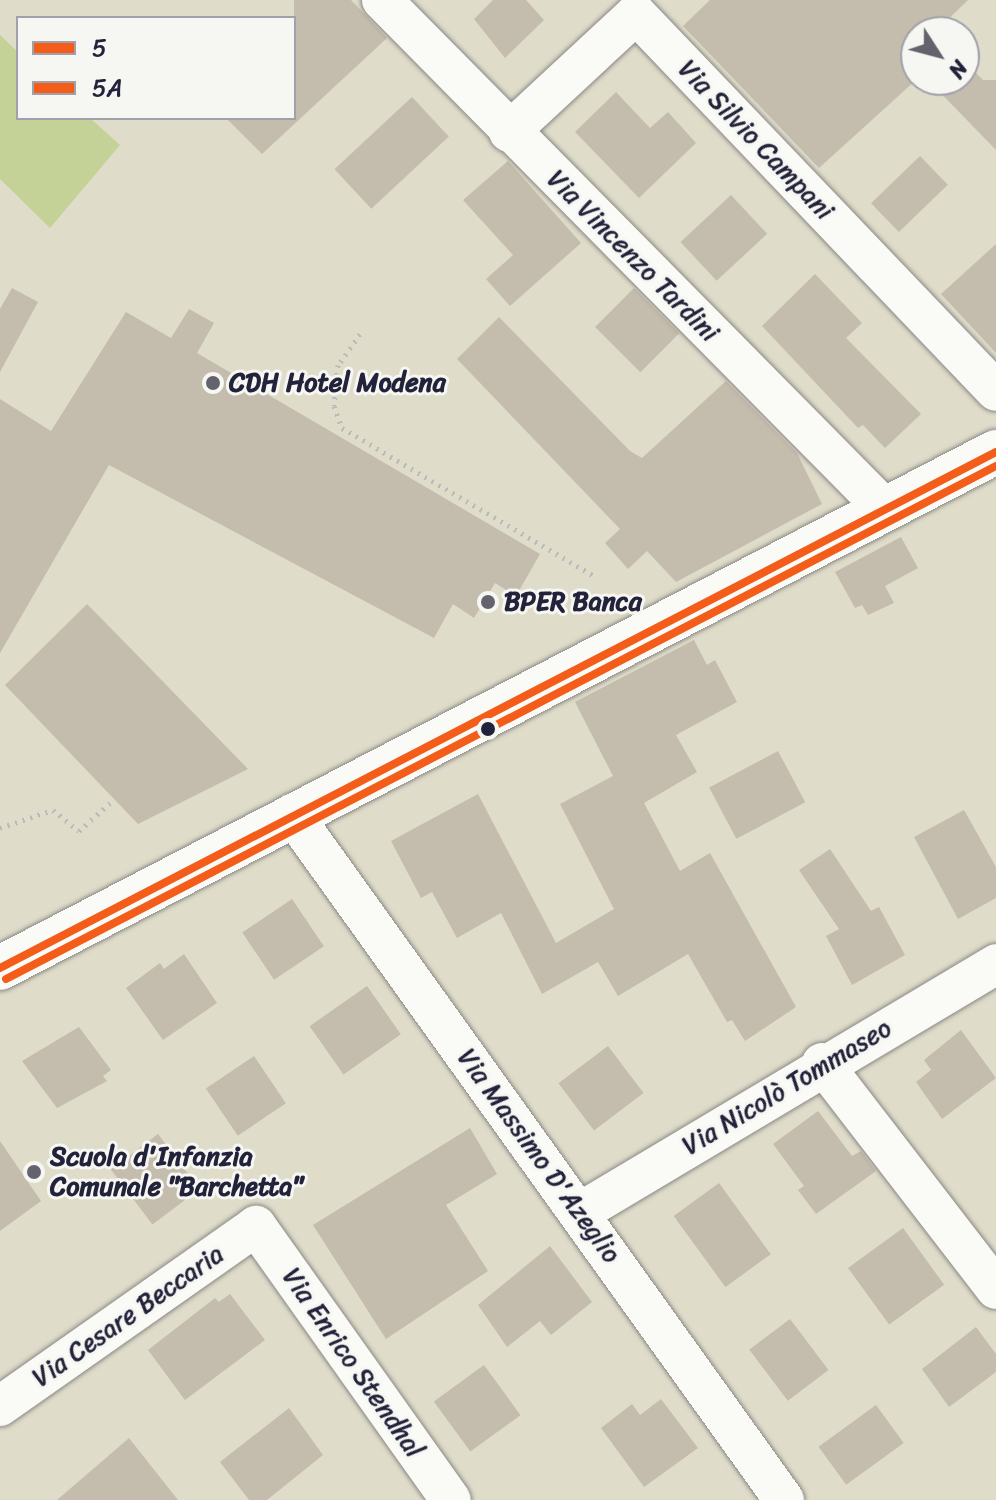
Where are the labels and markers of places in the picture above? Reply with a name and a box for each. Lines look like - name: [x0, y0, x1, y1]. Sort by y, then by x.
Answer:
- place label: CDH Hotel Modena: [229, 367, 445, 399]
- marker: CDH Hotel Modena: [204, 374, 222, 392]
- place label: BPER Banca: [504, 586, 642, 618]
- marker: BPER Banca: [479, 593, 497, 611]
- unlabelled marker: [480, 721, 496, 737]
- place label: Scuola d'Infanzia Comunale "Barchetta": [50, 1141, 304, 1202]
- marker: Scuola d'Infanzia Comunale "Barchetta": [25, 1163, 43, 1181]

